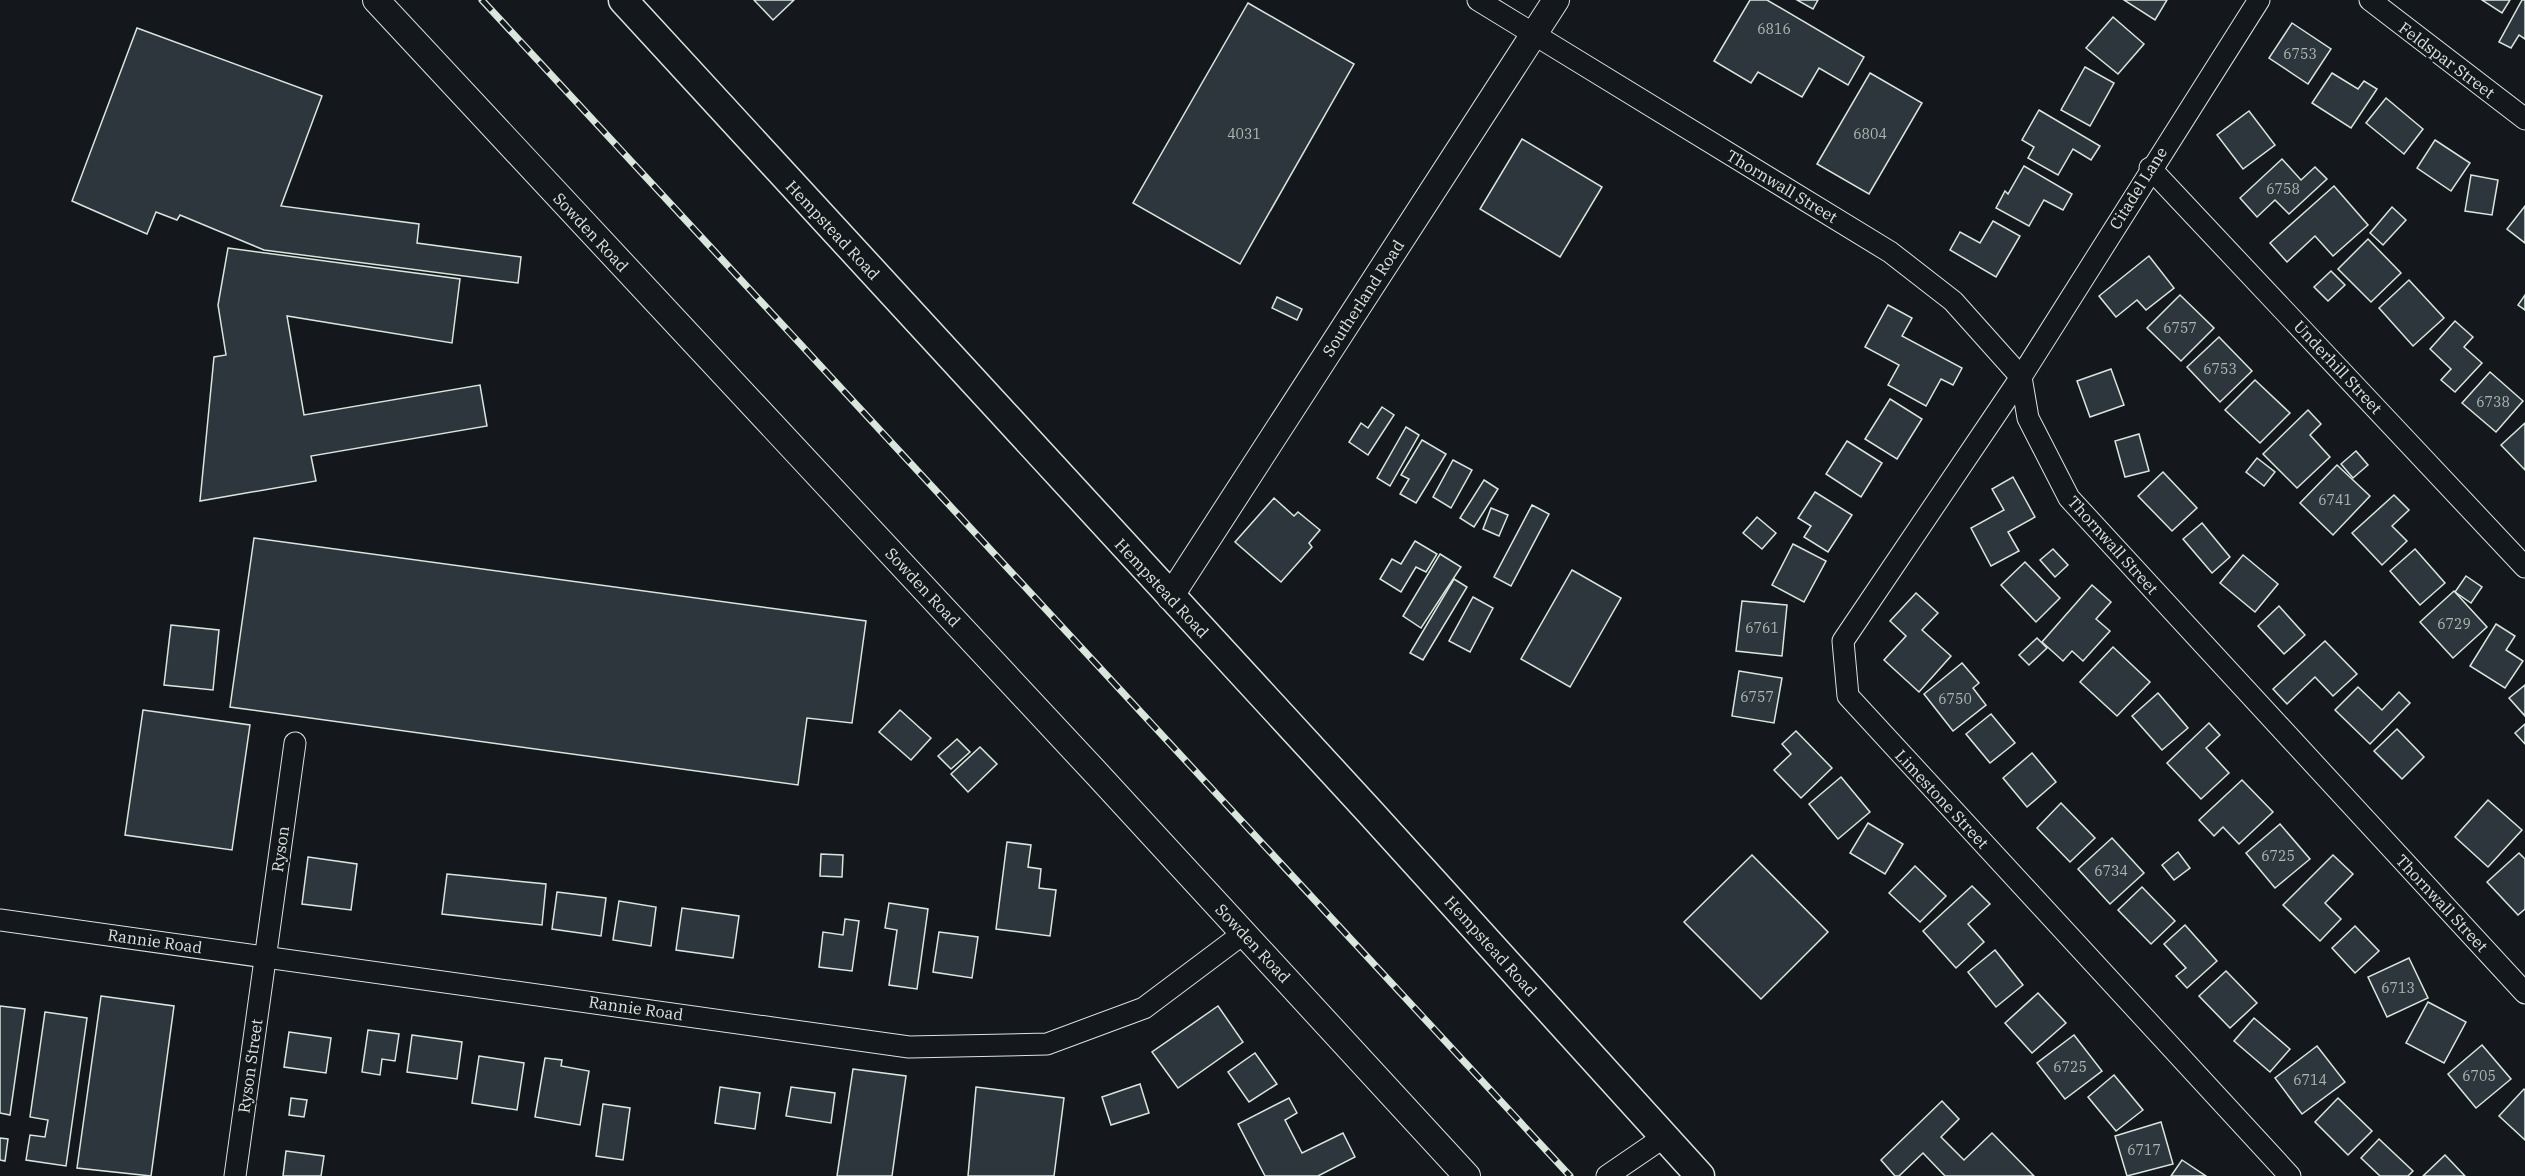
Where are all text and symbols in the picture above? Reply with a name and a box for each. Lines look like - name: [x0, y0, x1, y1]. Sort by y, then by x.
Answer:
- street label: Feldspar Street: [2395, 17, 2499, 103]
- house number: 6816: [1757, 20, 1791, 38]
- house number: 6753: [2283, 45, 2317, 63]
- house number: 4031: [1227, 125, 1261, 143]
- house number: 6804: [1853, 125, 1887, 143]
- street label: Citadel Lane: [2105, 143, 2171, 233]
- street label: Thornwall Street: [1723, 145, 1841, 227]
- street label: Hempstead Road: [782, 176, 884, 284]
- house number: 6758: [2266, 180, 2300, 198]
- street label: Sowden Road: [549, 188, 633, 276]
- street label: Southerland Road: [1318, 236, 1408, 360]
- street label: Underhill Street: [2290, 316, 2387, 418]
- house number: 6757: [2163, 319, 2197, 337]
- house number: 6753: [2203, 360, 2237, 378]
- house number: 6738: [2476, 393, 2510, 411]
- house number: 6741: [2318, 491, 2352, 509]
- street label: Thornwall Street: [2063, 492, 2163, 599]
- street label: Hempstead Road: [1111, 534, 1213, 642]
- street label: Sowden Road: [881, 543, 965, 631]
- house number: 6729: [2437, 615, 2471, 633]
- house number: 6761: [1745, 619, 1779, 637]
- house number: 6757: [1740, 688, 1774, 706]
- house number: 6750: [1938, 690, 1972, 708]
- street label: Limestone Street: [1891, 745, 1993, 853]
- street label: Ryson: [267, 825, 293, 873]
- house number: 6725: [2261, 847, 2295, 865]
- street label: Thornwall Street: [2392, 850, 2492, 956]
- house number: 6734: [2094, 862, 2128, 880]
- street label: Hempstead Road: [1441, 892, 1542, 1001]
- street label: Sowden Road: [1211, 899, 1295, 987]
- street label: Rannie Road: [106, 924, 204, 958]
- house number: 6713: [2381, 979, 2415, 997]
- street label: Rannie Road: [587, 991, 685, 1025]
- street label: Ryson Street: [233, 1017, 267, 1114]
- house number: 6725: [2053, 1058, 2087, 1076]
- house number: 6705: [2462, 1067, 2496, 1085]
- house number: 6714: [2293, 1071, 2327, 1089]
- house number: 6717: [2127, 1141, 2161, 1159]

